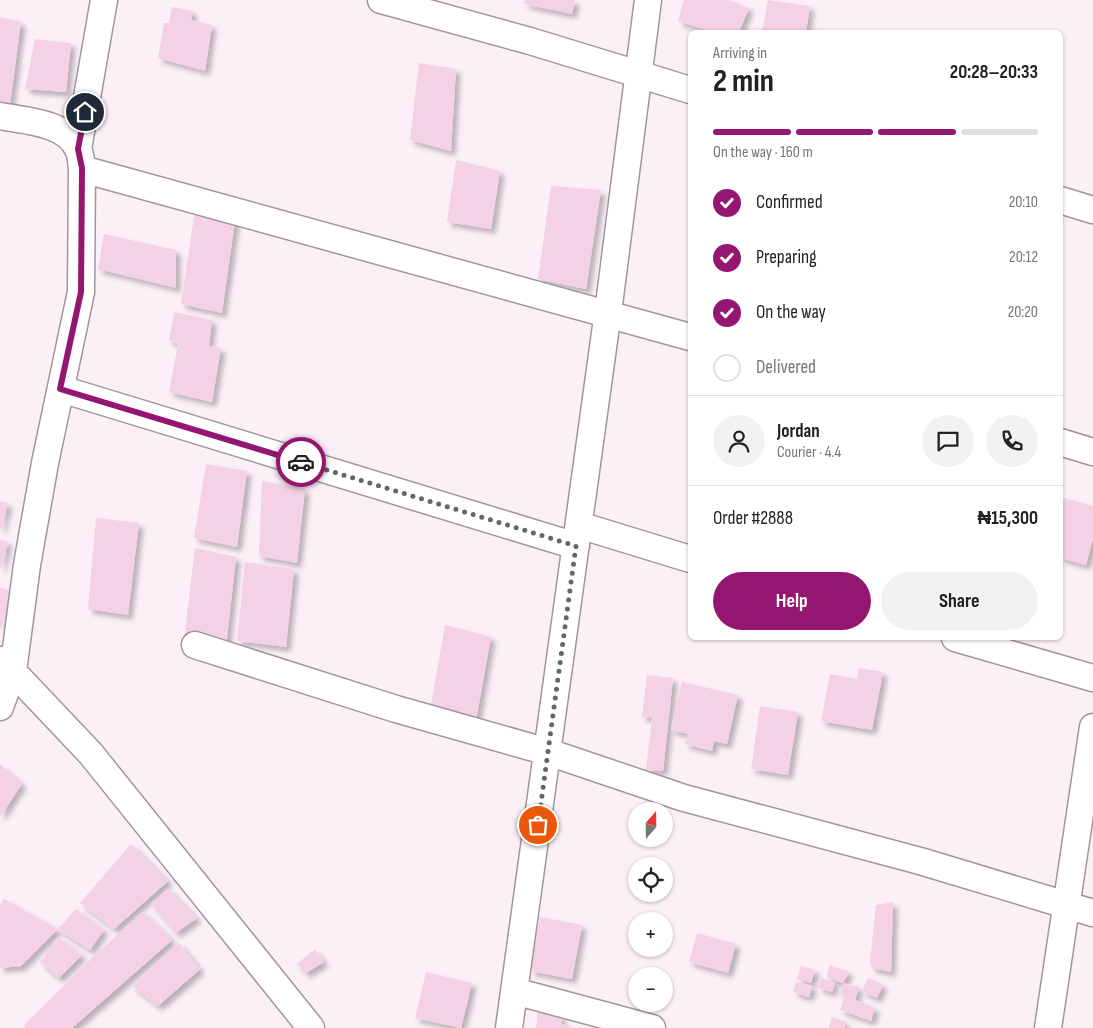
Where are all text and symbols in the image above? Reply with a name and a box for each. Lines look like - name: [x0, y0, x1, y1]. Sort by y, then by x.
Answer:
- text: Arriving in: [713, 44, 767, 63]
- text: 20:28–20:33: [950, 61, 1038, 84]
- text: 2 min: [713, 62, 774, 101]
- pin: [64, 91, 106, 133]
- icon: home: [71, 98, 99, 126]
- text: On the way · 160 m: [713, 143, 813, 162]
- icon: check: [713, 189, 741, 217]
- text: Confirmed: [756, 191, 823, 214]
- text: 20:10: [1009, 193, 1038, 212]
- icon: check: [713, 244, 741, 272]
- text: Preparing: [756, 246, 817, 269]
- text: 20:12: [1009, 248, 1038, 267]
- icon: check: [713, 299, 741, 327]
- text: On the way: [756, 301, 826, 324]
- text: 20:20: [1008, 303, 1038, 322]
- text: Delivered: [756, 356, 816, 379]
- button: person: [713, 415, 765, 467]
- button: chat: [922, 415, 974, 467]
- button: phone: [986, 415, 1038, 467]
- text: Jordan: [777, 420, 820, 443]
- courier: [276, 437, 326, 487]
- text: Courier · 4.4: [777, 443, 841, 462]
- icon: car: [287, 448, 315, 476]
- text: Order #2888: [713, 507, 793, 530]
- text: ₦15,300: [978, 507, 1038, 530]
- button: Help: [713, 572, 871, 630]
- button: Share: [881, 572, 1038, 630]
- north arrow: [628, 802, 672, 848]
- map controls: [628, 802, 673, 1012]
- pin: [517, 804, 559, 846]
- icon: bag: [524, 811, 552, 839]
- button: locate: [628, 857, 673, 902]
- button: +: [628, 912, 673, 957]
- button: −: [628, 967, 673, 1012]

